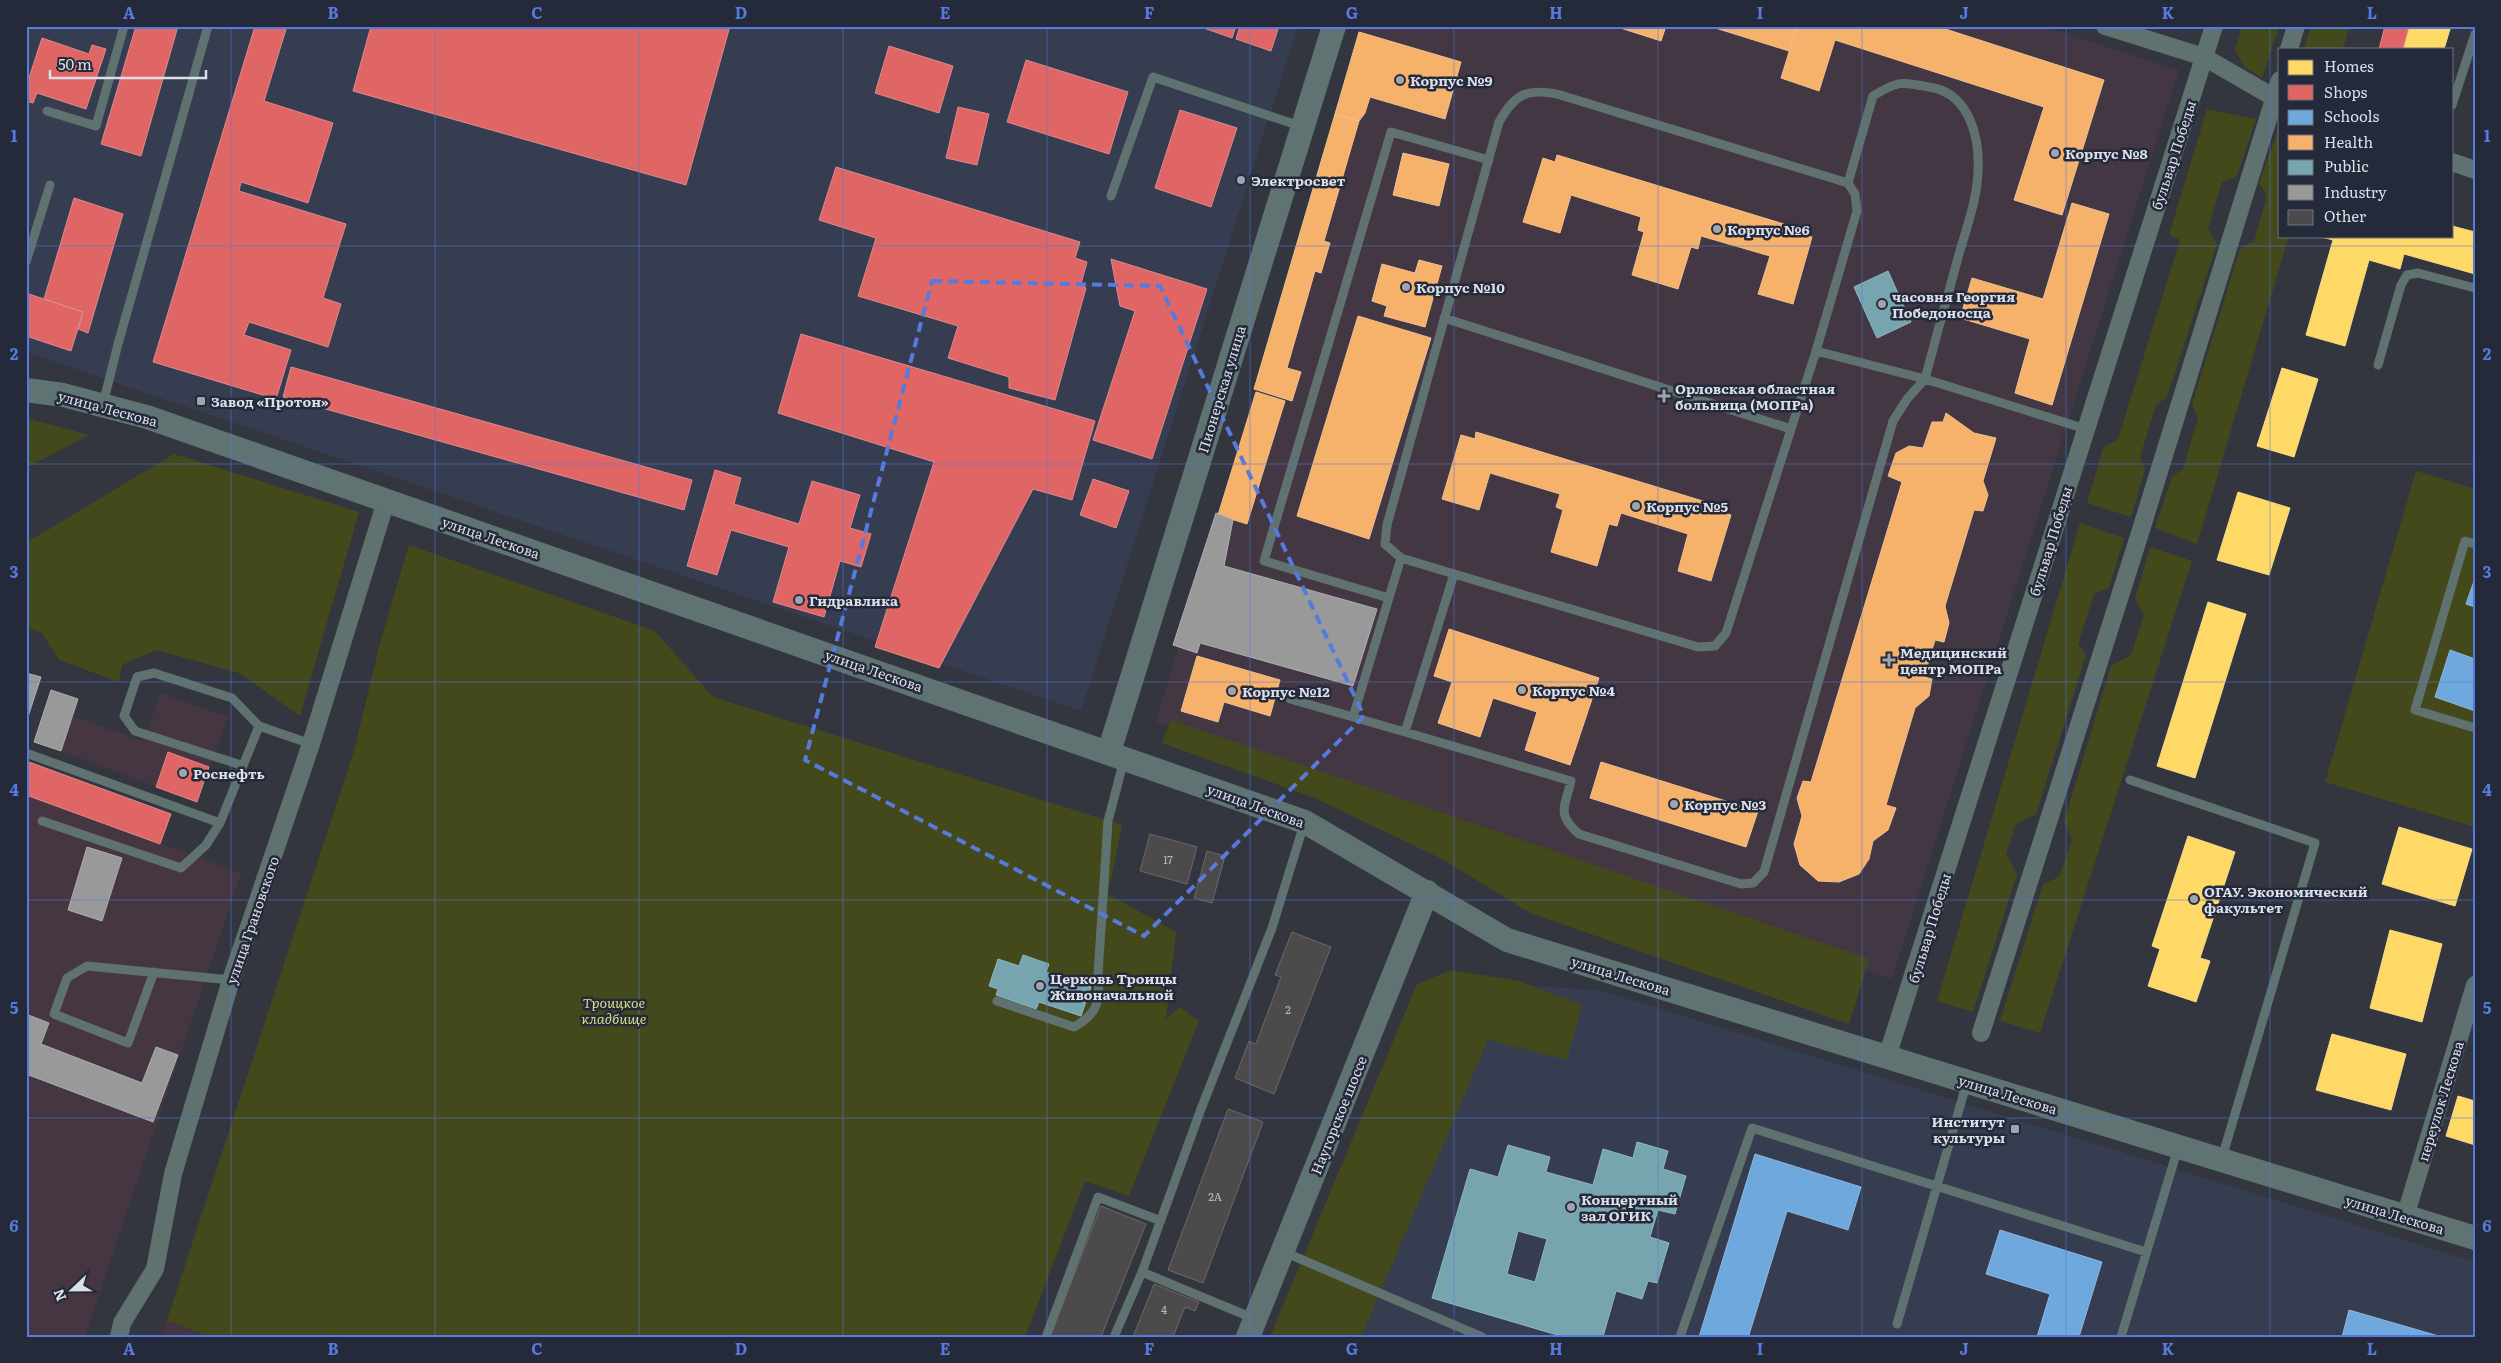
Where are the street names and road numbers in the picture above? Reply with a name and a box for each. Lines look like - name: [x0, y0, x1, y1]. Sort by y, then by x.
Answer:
- street label: бульвар Победы: [2146, 98, 2200, 212]
- street label: Пионерская улица: [1192, 322, 1250, 455]
- street label: улица Лескова: [56, 385, 160, 431]
- street label: бульвар Победы: [2024, 484, 2076, 598]
- street label: улица Лескова: [439, 511, 543, 563]
- street label: улица Лескова: [822, 644, 926, 696]
- street label: улица Лескова: [1204, 778, 1308, 832]
- street label: улица Грановского: [221, 853, 283, 987]
- street label: бульвар Победы: [1903, 871, 1955, 985]
- street label: улица Лескова: [1569, 950, 1673, 1000]
- street label: переулок Лескова: [2412, 1038, 2468, 1164]
- street label: Наугорское шоссе: [1305, 1053, 1371, 1177]
- street label: улица Лескова: [1956, 1069, 2060, 1119]
- street label: улица Лескова: [2343, 1189, 2447, 1239]

